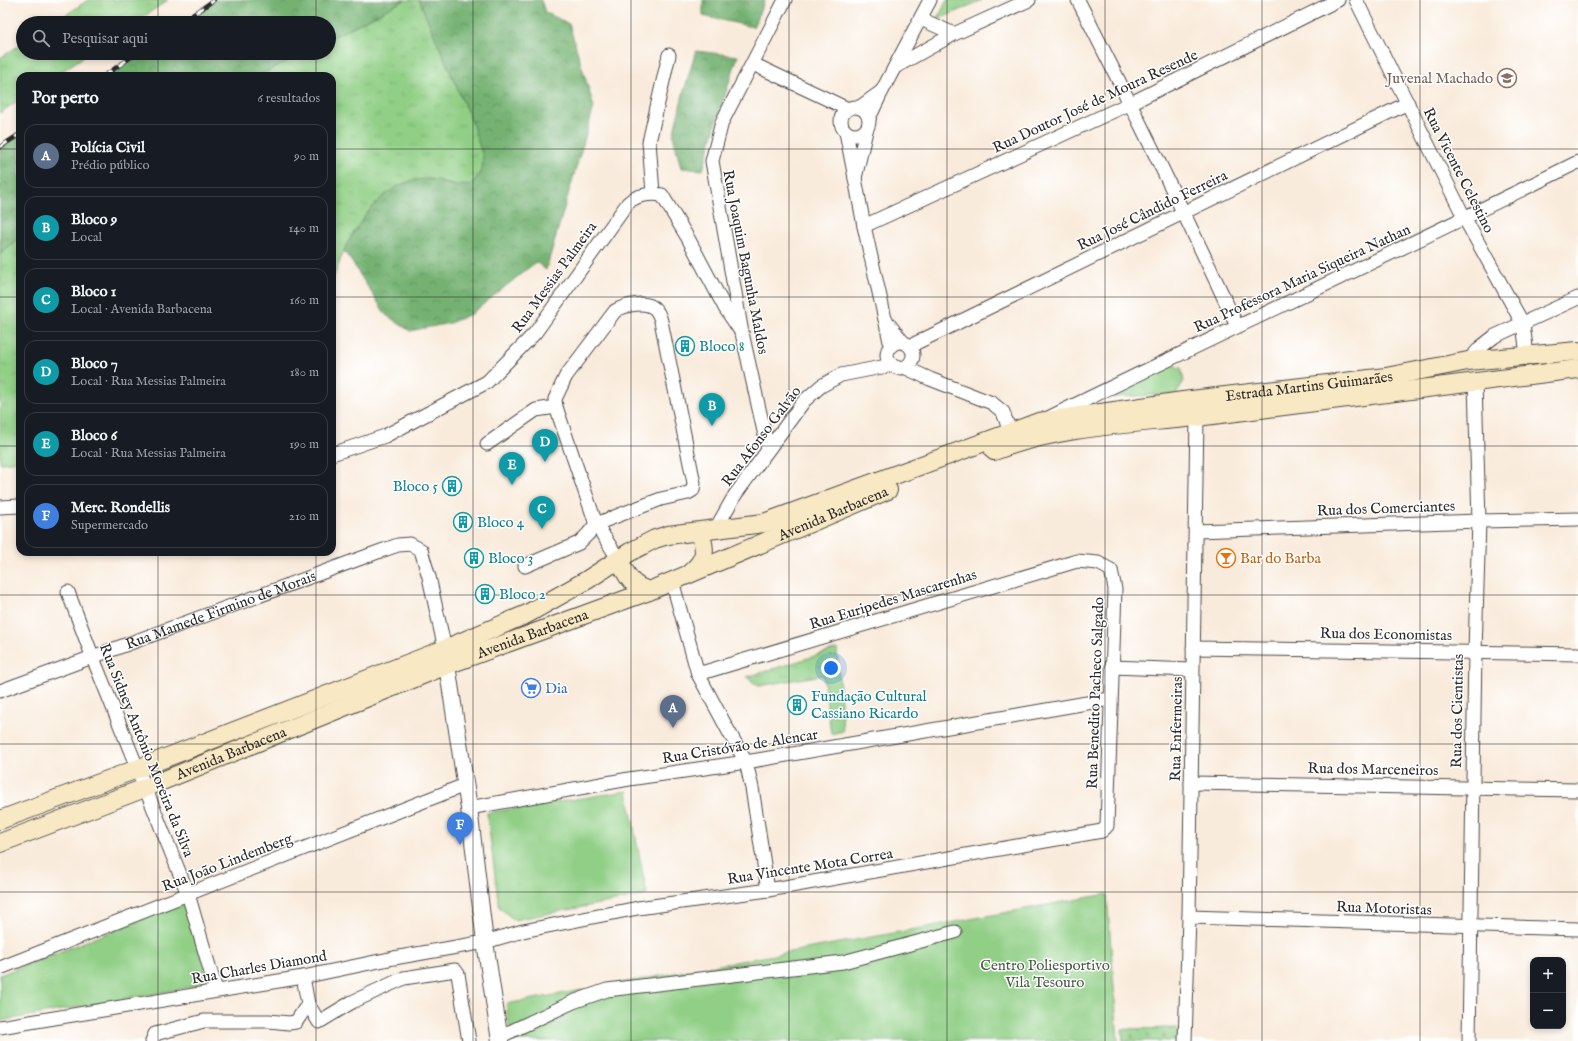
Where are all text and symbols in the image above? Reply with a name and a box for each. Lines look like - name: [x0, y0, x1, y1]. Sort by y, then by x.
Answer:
- search box: [16, 16, 336, 60]
- icon: search: [30, 27, 52, 49]
- text: Pesquisar aqui: [62, 29, 148, 48]
- street label: Rua Doutor José de Moura Resende: [990, 45, 1201, 157]
- school or university icon: Juvenal Machado: [1496, 67, 1518, 89]
- place label: Juvenal Machado: [1385, 69, 1493, 88]
- text: Por perto: [32, 88, 99, 109]
- text: 6 resultados: [257, 90, 320, 107]
- street label: Rua Vicente Celestino: [1419, 104, 1498, 236]
- text: Polícia Civil: [71, 138, 145, 157]
- text: A: [42, 148, 50, 165]
- text: 90 m: [294, 148, 319, 165]
- text: Prédio público: [71, 157, 150, 174]
- street label: Rua José Cândido Ferreira: [1074, 166, 1231, 255]
- street label: Rua Joaquim Bagunha Maldos: [718, 168, 773, 356]
- text: Bloco 9: [71, 210, 117, 229]
- street label: Rua Messias Palmeira: [508, 218, 601, 337]
- text: B: [42, 220, 50, 237]
- text: 140 m: [289, 220, 319, 237]
- street label: Rua Professora Maria Siqueira Nathan: [1191, 220, 1414, 337]
- text: Local: [71, 229, 102, 246]
- text: Bloco 1: [71, 282, 116, 301]
- text: C: [41, 292, 51, 309]
- text: 160 m: [289, 292, 319, 309]
- text: Local · Avenida Barbacena: [71, 301, 212, 318]
- building icon: Bloco 8: [674, 335, 696, 357]
- place label: Bloco 8: [699, 337, 745, 356]
- text: Bloco 7: [71, 354, 118, 373]
- text: D: [41, 364, 51, 381]
- text: 180 m: [290, 364, 319, 381]
- street label: Estrada Martins Guimarães: [1224, 367, 1394, 406]
- text: Local · Rua Messias Palmeira: [71, 373, 226, 390]
- street label: Rua Afonso Galvão: [718, 382, 805, 490]
- pin: B: [699, 393, 725, 426]
- text: Bloco 6: [71, 426, 117, 445]
- pin: D: [532, 429, 558, 462]
- text: E: [41, 436, 51, 453]
- text: 190 m: [289, 436, 319, 453]
- text: Local · Rua Messias Palmeira: [71, 445, 226, 462]
- pin: E: [499, 452, 525, 485]
- building icon: Bloco 5: [441, 475, 463, 497]
- place label: Bloco 5: [393, 477, 439, 496]
- street label: Avenida Barbacena: [774, 482, 891, 546]
- pin: C: [529, 496, 555, 529]
- street label: Rua dos Comerciantes: [1317, 497, 1456, 520]
- text: Merc. Rondellis: [71, 498, 170, 517]
- text: F: [42, 508, 50, 525]
- text: 210 m: [289, 508, 319, 525]
- building icon: Bloco 4: [452, 511, 474, 533]
- place label: Bloco 4: [477, 513, 525, 532]
- text: Supermercado: [71, 517, 148, 534]
- building icon: Bloco 3: [463, 547, 485, 569]
- bar icon: Bar do Barba: [1215, 547, 1237, 569]
- place label: Bloco 3: [488, 549, 533, 568]
- place label: Bar do Barba: [1240, 549, 1321, 568]
- street label: Rua Euripedes Mascarenhas: [807, 565, 979, 634]
- street label: Rua Mamede Firmino de Morais: [123, 567, 319, 654]
- building icon: Bloco 2: [474, 583, 496, 605]
- place label: Bloco 2: [499, 585, 546, 604]
- street label: Rua Benedito Pacheco Salgado: [1083, 597, 1108, 789]
- street label: Avenida Barbacena: [473, 605, 591, 664]
- street label: Rua dos Economistas: [1320, 624, 1452, 645]
- street label: Rua Sidney Antônio Moreira da Silva: [95, 641, 198, 860]
- street label: Rua dos Cientistas: [1447, 654, 1468, 768]
- your location: [821, 658, 841, 678]
- street label: Rua Enfermeiras: [1166, 676, 1187, 782]
- supermarket icon: Dia: [520, 677, 542, 699]
- place label: Dia: [545, 679, 568, 698]
- place label: Fundação Cultural Cassiano Ricardo: [811, 687, 927, 723]
- building icon: Fundação Cultural Cassiano Ricardo: [786, 694, 808, 716]
- pin: A: [660, 695, 686, 728]
- street label: Avenida Barbacena: [172, 722, 290, 785]
- street label: Rua Cristóvão de Alencar: [661, 725, 820, 768]
- street label: Rua dos Marceneiros: [1307, 759, 1438, 780]
- pin: F: [447, 812, 473, 845]
- street label: Rua João Lindemberg: [159, 829, 296, 896]
- street label: Rua Vincente Mota Correa: [726, 844, 895, 889]
- street label: Rua Motoristas: [1336, 897, 1432, 920]
- street label: Rua Charles Diamond: [190, 946, 329, 989]
- park label: Centro Poliesportivo Vila Tesouro: [980, 956, 1110, 992]
- map controls: [1530, 957, 1566, 1029]
- button: +: [1530, 957, 1566, 993]
- button: −: [1530, 993, 1566, 1029]

